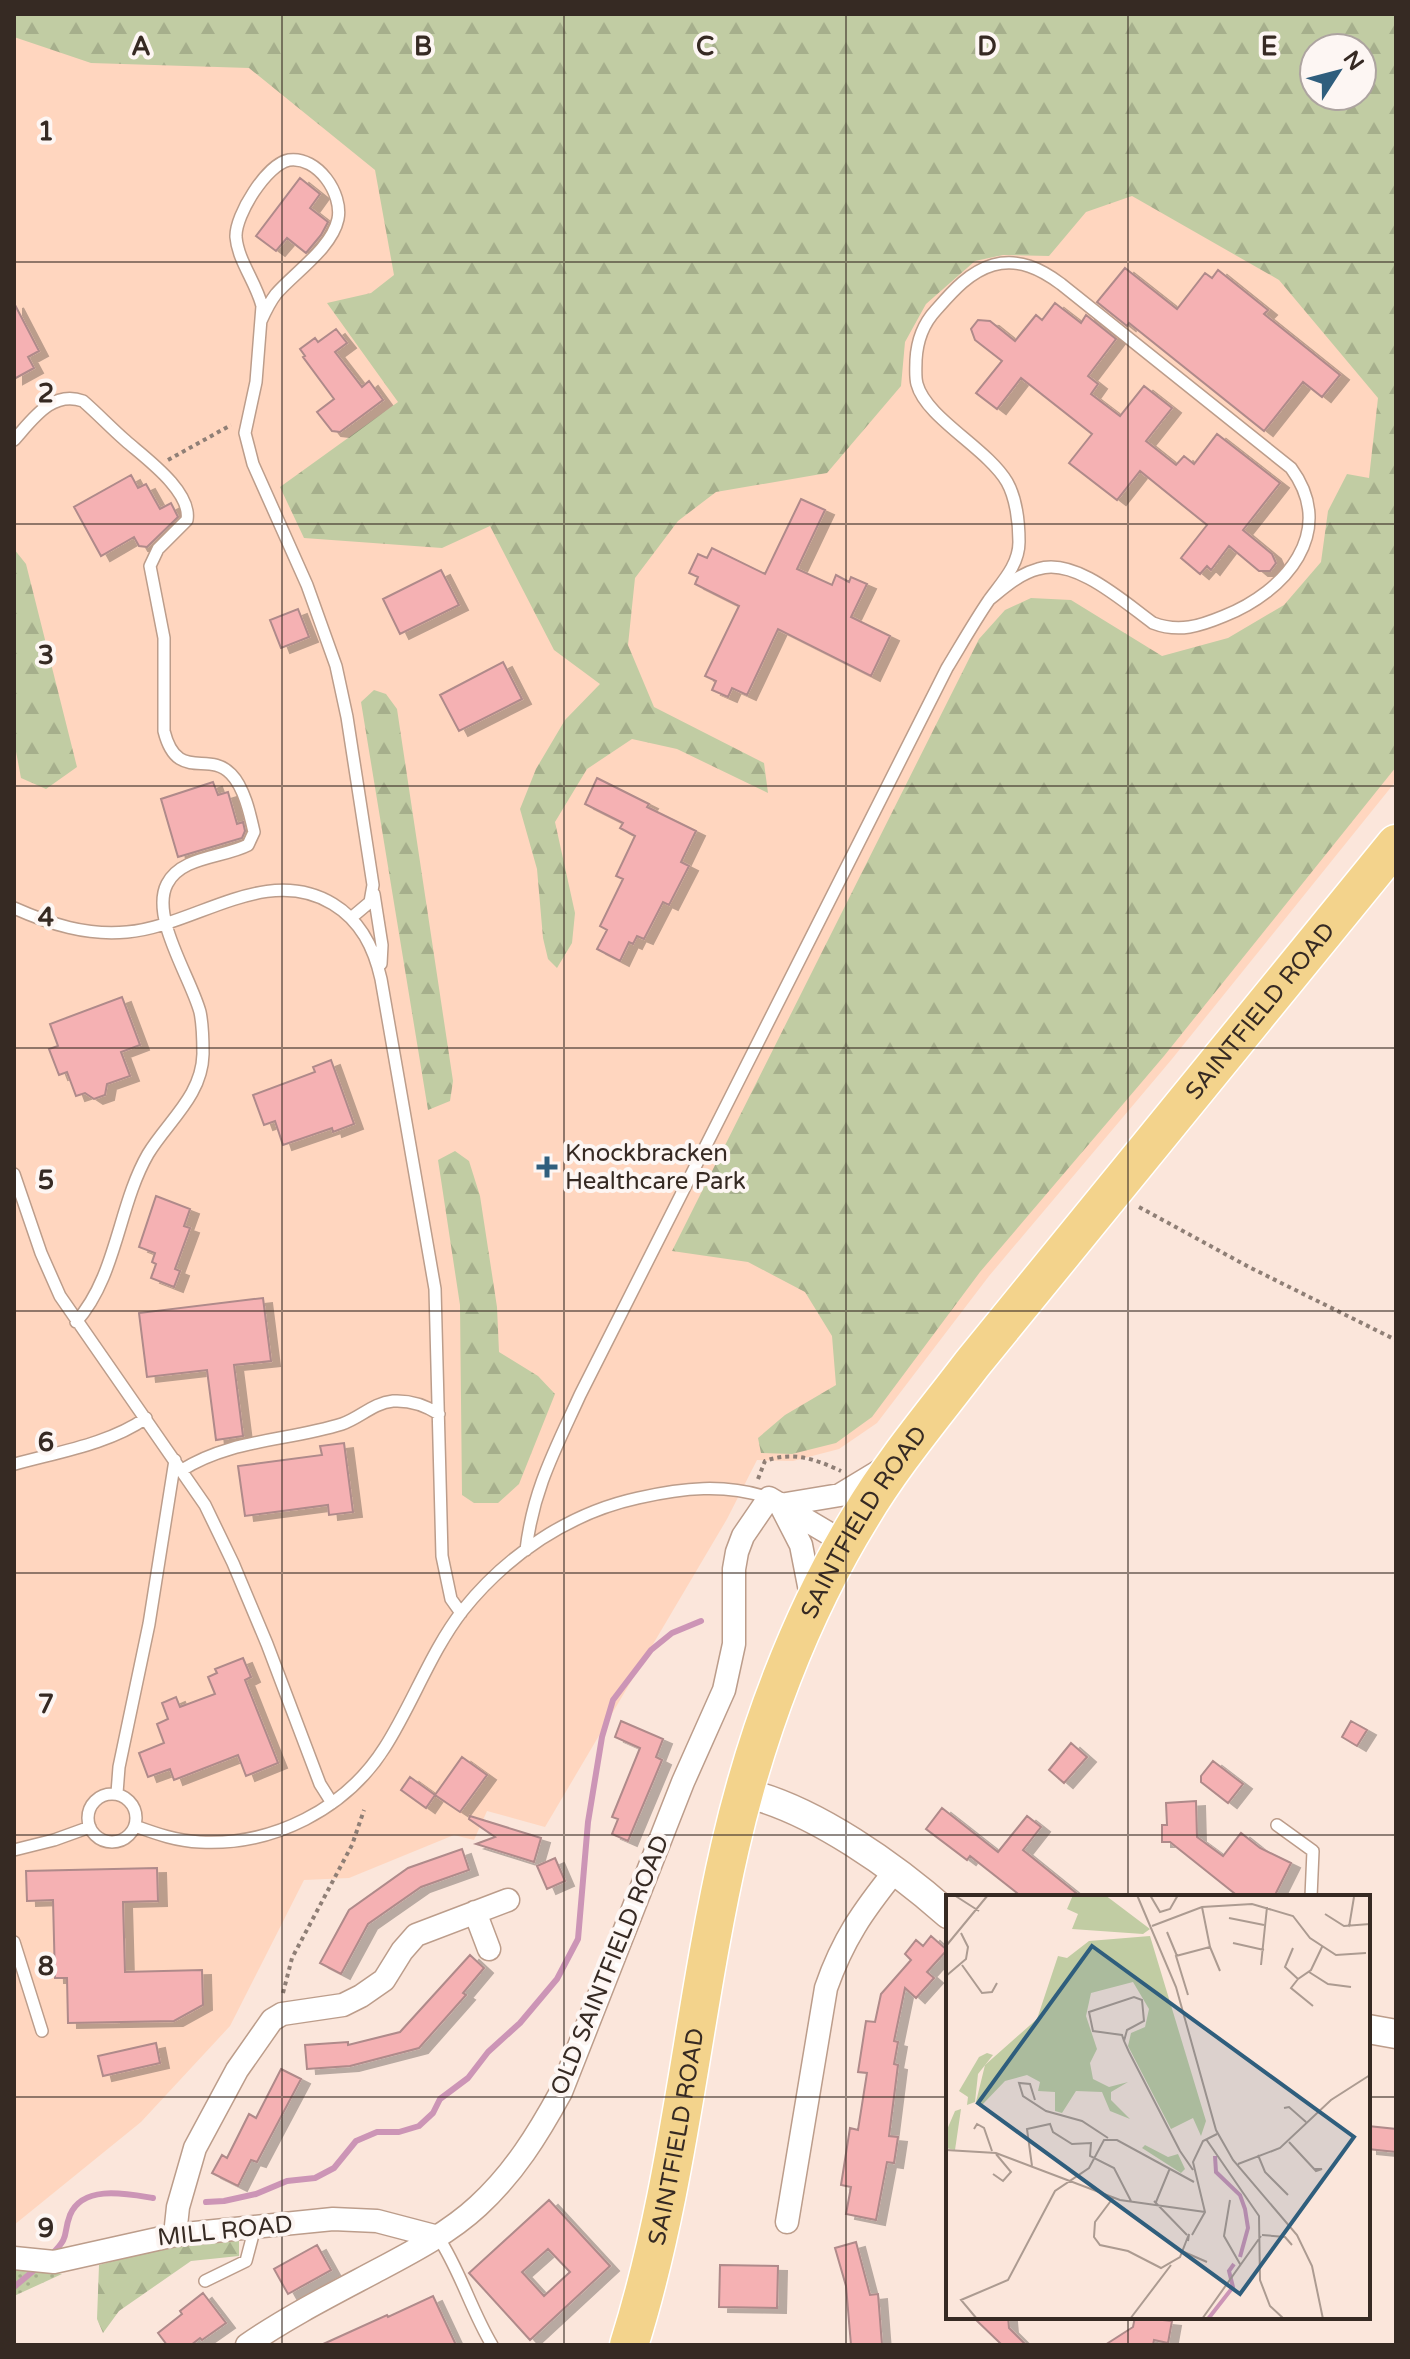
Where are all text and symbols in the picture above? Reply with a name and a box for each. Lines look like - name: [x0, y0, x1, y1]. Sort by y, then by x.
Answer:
- text: A: [131, 31, 151, 62]
- text: B: [414, 31, 432, 62]
- text: C: [696, 31, 714, 62]
- text: D: [977, 31, 997, 62]
- text: E: [1261, 31, 1277, 62]
- north arrow: [1298, 32, 1378, 112]
- text: N: [1338, 46, 1369, 76]
- text: 1: [38, 116, 54, 147]
- text: 2: [38, 378, 54, 409]
- text: 3: [38, 640, 54, 671]
- text: 4: [38, 902, 54, 933]
- street label: SAINTFIELD ROAD: [1179, 916, 1341, 1105]
- place label: Knockbracken Healthcare Park: [565, 1139, 746, 1196]
- marker: Knockbracken Healthcare Park: [536, 1156, 558, 1178]
- text: 5: [38, 1165, 54, 1196]
- street label: SAINTFIELD ROAD: [794, 1420, 933, 1623]
- text: 6: [38, 1427, 54, 1458]
- text: 7: [38, 1689, 54, 1720]
- street label: OLD SAINTFIELD ROAD: [544, 1831, 676, 2099]
- inset map: [946, 1895, 1370, 2319]
- text: 8: [38, 1951, 54, 1982]
- street label: SAINTFIELD ROAD: [642, 2026, 710, 2248]
- street label: MILL ROAD: [156, 2209, 294, 2253]
- text: 9: [38, 2213, 54, 2244]

